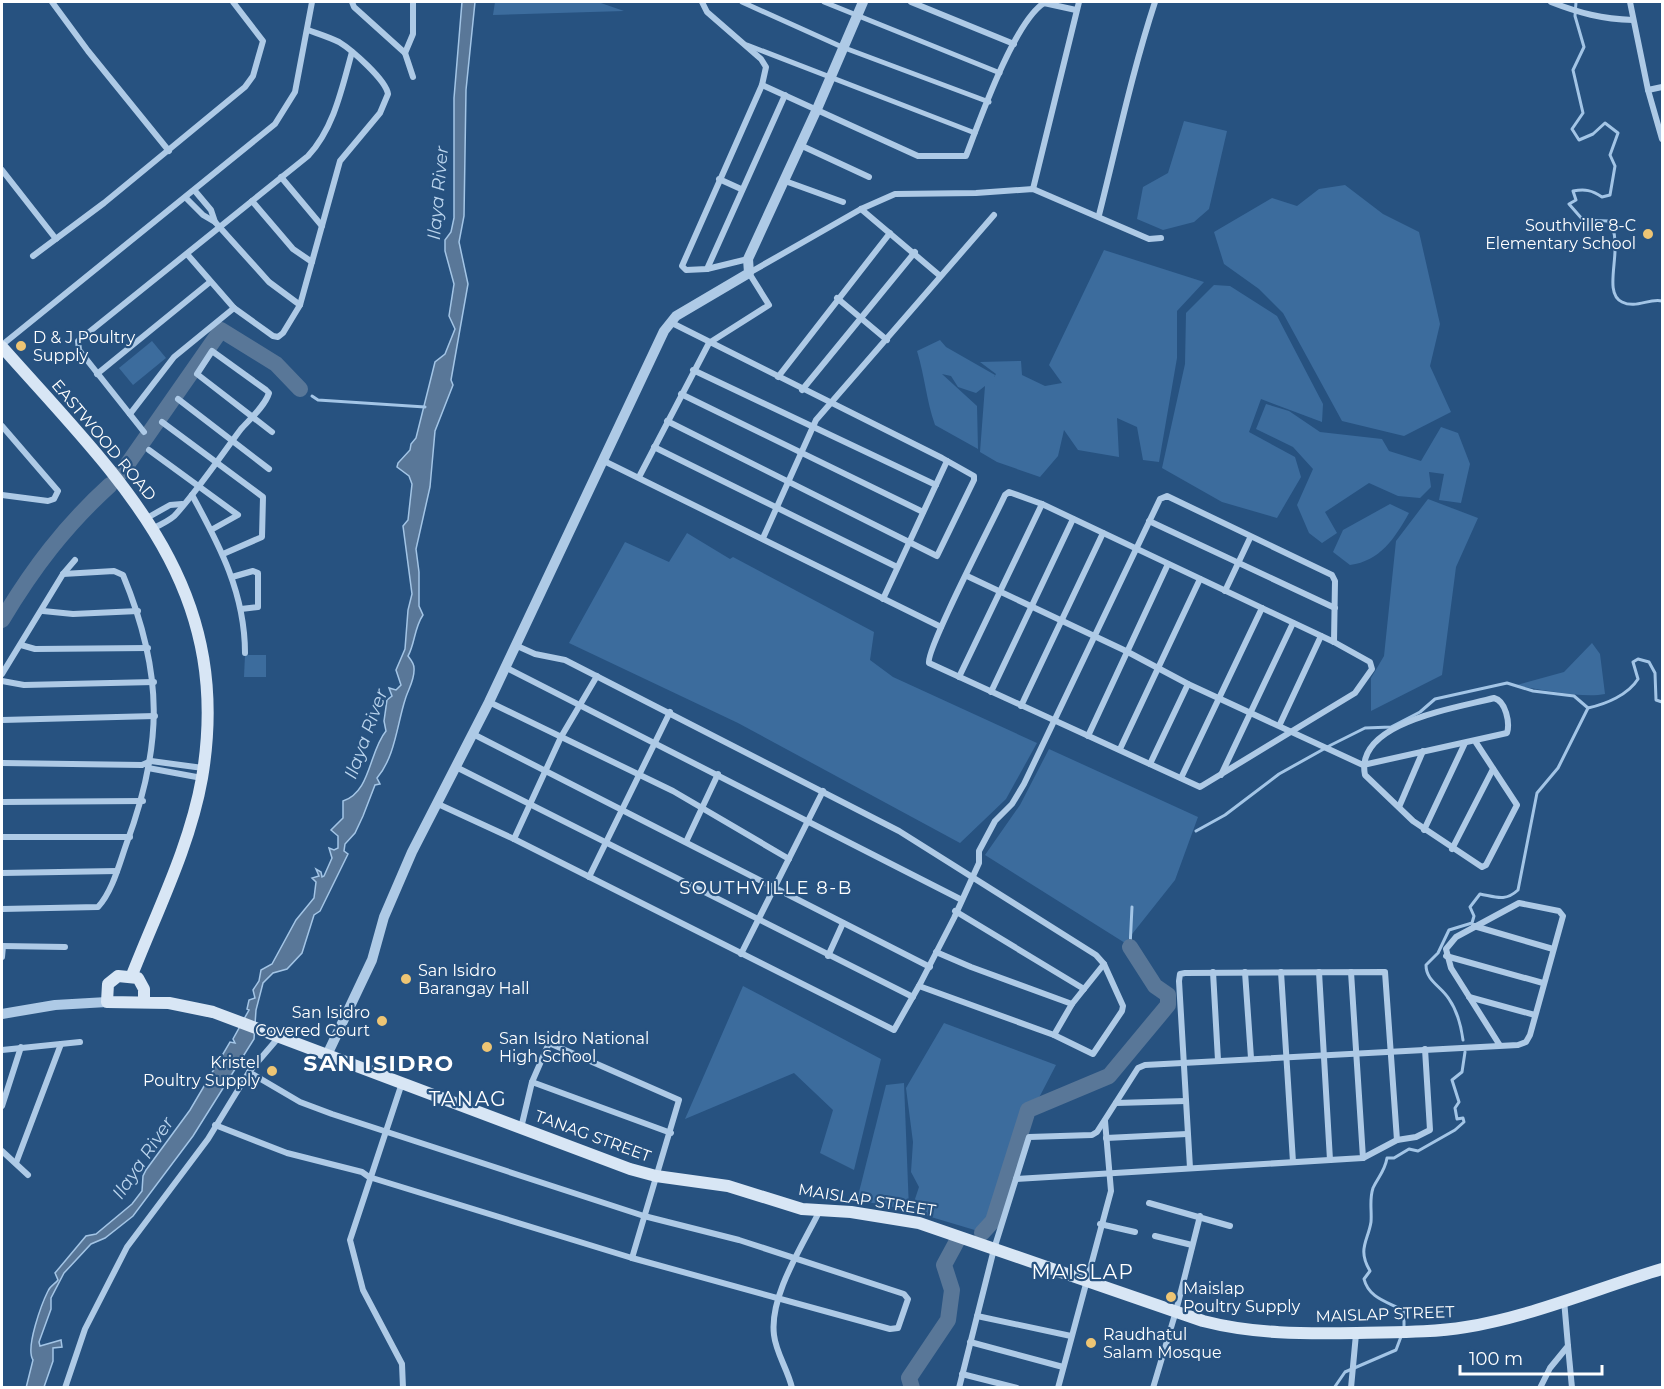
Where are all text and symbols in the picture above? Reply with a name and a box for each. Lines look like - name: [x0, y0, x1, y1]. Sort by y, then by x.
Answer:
- water label: Ilaya River: [423, 144, 453, 241]
- place label: Southville 8-C Elementary School: [1485, 216, 1636, 253]
- marker: Southville 8-C Elementary School: [1641, 227, 1655, 241]
- place label: D & J Poultry Supply: [33, 328, 136, 365]
- marker: D & J Poultry Supply: [14, 339, 28, 353]
- street label: EASTWOOD ROAD: [48, 376, 160, 504]
- water label: Ilaya River: [340, 685, 393, 782]
- district label: SOUTHVILLE 8-B: [679, 877, 853, 899]
- place label: San Isidro Barangay Hall: [418, 961, 530, 998]
- marker: San Isidro Barangay Hall: [399, 972, 413, 986]
- place label: San Isidro Covered Court: [255, 1003, 371, 1040]
- marker: San Isidro Covered Court: [375, 1014, 389, 1028]
- place label: San Isidro National High School: [499, 1029, 649, 1066]
- marker: San Isidro National High School: [480, 1040, 494, 1054]
- district label: SAN ISIDRO: [303, 1050, 455, 1077]
- place label: Kristel Poultry Supply: [143, 1053, 260, 1090]
- marker: Kristel Poultry Supply: [265, 1064, 279, 1078]
- district label: TANAG: [429, 1087, 507, 1111]
- street label: TANAG STREET: [532, 1106, 654, 1166]
- water label: Ilaya River: [108, 1112, 179, 1203]
- street label: MAISLAP STREET: [797, 1180, 938, 1220]
- district label: MAISLAP: [1032, 1260, 1134, 1284]
- place label: Maislap Poultry Supply: [1183, 1279, 1300, 1316]
- marker: Maislap Poultry Supply: [1164, 1290, 1178, 1304]
- street label: MAISLAP STREET: [1315, 1302, 1456, 1326]
- place label: Raudhatul Salam Mosque: [1103, 1325, 1222, 1362]
- marker: Raudhatul Salam Mosque: [1084, 1336, 1098, 1350]
- scale bar: [1460, 1338, 1602, 1376]
- text: 100 m: [1469, 1348, 1523, 1370]

